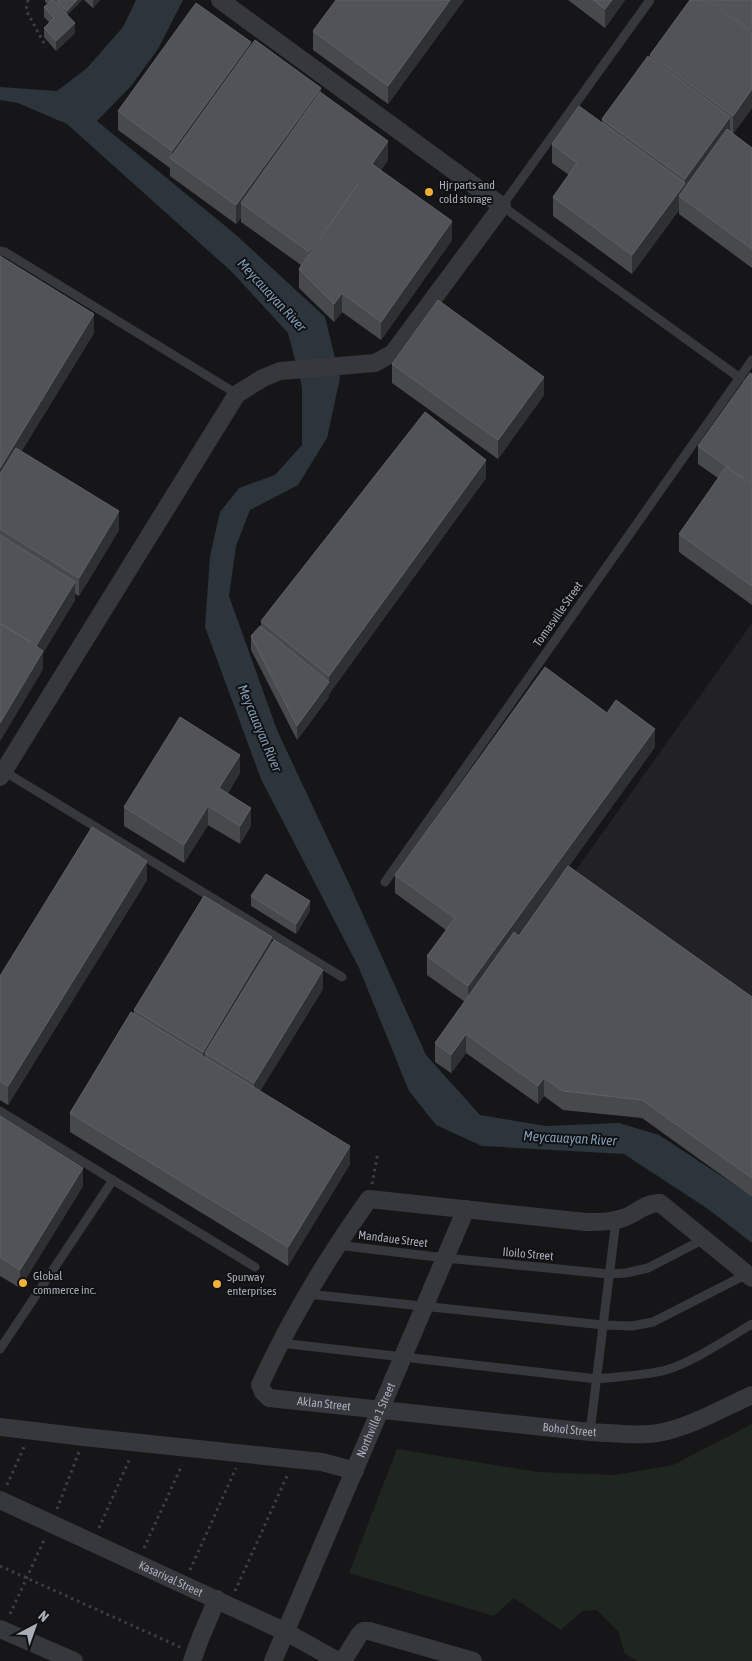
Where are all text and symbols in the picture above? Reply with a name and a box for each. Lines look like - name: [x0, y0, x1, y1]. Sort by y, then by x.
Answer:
- place label: Hjr parts and cold storage: [439, 178, 495, 206]
- marker: Hjr parts and cold storage: [423, 186, 435, 198]
- water label: Meycauayan River: [234, 255, 310, 335]
- street label: Tomasville Street: [530, 578, 586, 649]
- water label: Meycauayan River: [234, 682, 286, 775]
- water label: Meycauayan River: [523, 1128, 618, 1148]
- street label: Mandaue Street: [357, 1228, 429, 1250]
- street label: Iloilo Street: [502, 1245, 555, 1263]
- place label: Global commerce inc.: [33, 1269, 96, 1297]
- place label: Spurway enterprises: [227, 1270, 277, 1298]
- marker: Global commerce inc.: [17, 1277, 29, 1289]
- marker: Spurway enterprises: [211, 1278, 223, 1290]
- street label: Northville 1 Street: [354, 1380, 398, 1460]
- street label: Aklan Street: [296, 1394, 352, 1414]
- street label: Bohol Street: [542, 1420, 597, 1439]
- street label: Kasarival Street: [136, 1558, 205, 1600]
- north arrow: [10, 1601, 60, 1651]
- text: N: [35, 1607, 52, 1625]

